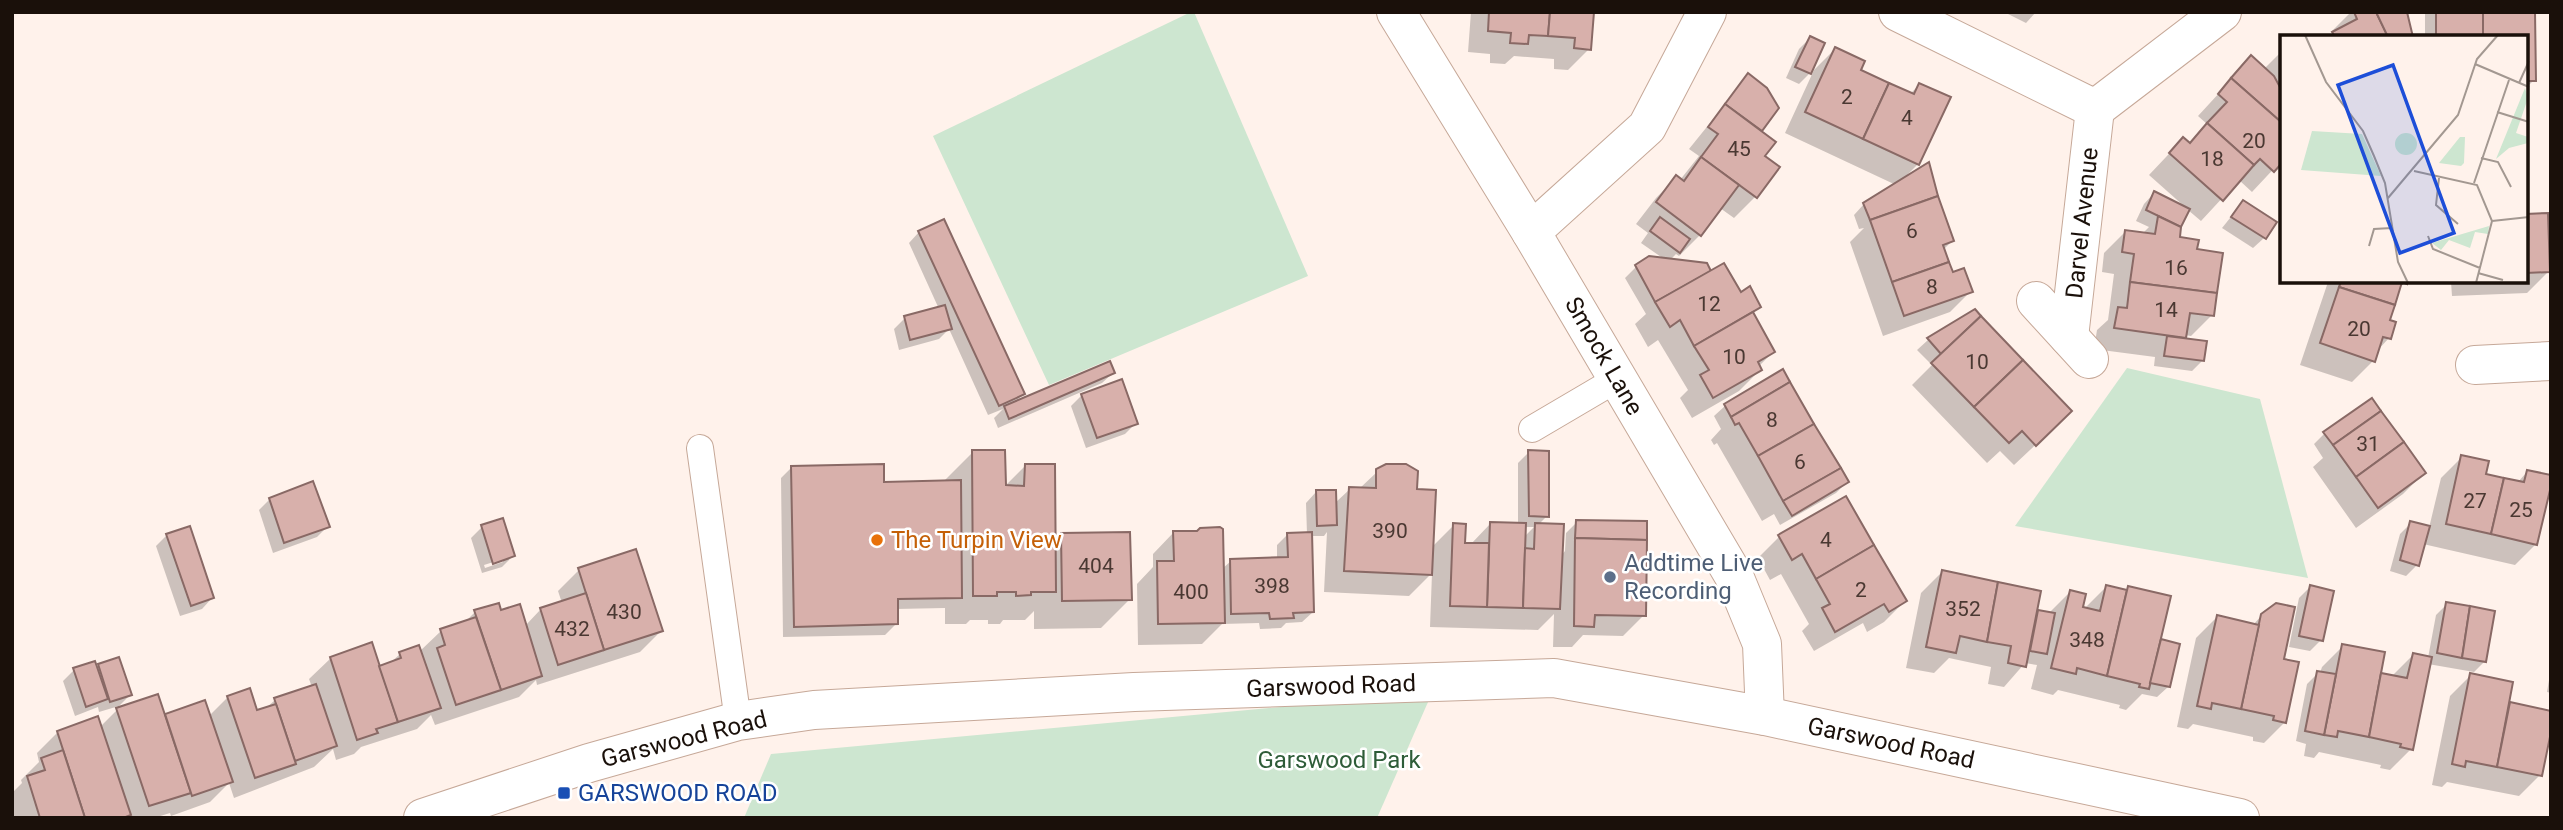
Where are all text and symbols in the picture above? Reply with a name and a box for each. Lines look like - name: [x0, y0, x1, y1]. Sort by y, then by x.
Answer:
- inset map: [2280, 35, 2528, 284]
- house number: 2: [1841, 85, 1853, 109]
- house number: 4: [1901, 106, 1913, 130]
- house number: 20: [2242, 129, 2266, 153]
- house number: 45: [1727, 137, 1751, 161]
- street label: Darvel Avenue: [2060, 146, 2104, 300]
- house number: 18: [2200, 147, 2224, 171]
- house number: 6: [1906, 219, 1918, 243]
- house number: 16: [2164, 256, 2188, 280]
- house number: 8: [1926, 275, 1938, 299]
- street label: Smock Lane: [1559, 292, 1649, 420]
- house number: 12: [1697, 292, 1721, 316]
- house number: 14: [2154, 298, 2178, 322]
- house number: 20: [2347, 317, 2371, 341]
- house number: 10: [1722, 345, 1746, 369]
- house number: 10: [1965, 350, 1989, 374]
- house number: 8: [1766, 408, 1778, 432]
- house number: 31: [2356, 432, 2380, 456]
- house number: 6: [1794, 450, 1806, 474]
- house number: 27: [2463, 489, 2487, 513]
- house number: 25: [2509, 498, 2533, 522]
- house number: 390: [1372, 519, 1408, 543]
- place label: The Turpin View: [891, 526, 1062, 554]
- house number: 4: [1820, 528, 1832, 552]
- marker: The Turpin View: [869, 532, 885, 548]
- place label: Addtime Live Recording: [1624, 549, 1763, 605]
- house number: 404: [1078, 554, 1114, 578]
- marker: Addtime Live Recording: [1602, 569, 1618, 585]
- house number: 398: [1254, 574, 1290, 598]
- house number: 2: [1855, 578, 1867, 602]
- house number: 400: [1173, 580, 1209, 604]
- house number: 352: [1945, 597, 1981, 621]
- house number: 430: [606, 600, 642, 624]
- house number: 432: [554, 617, 590, 641]
- house number: 348: [2069, 628, 2105, 652]
- street label: Garswood Road: [1246, 669, 1416, 703]
- street label: Garswood Road: [598, 705, 770, 773]
- street label: Garswood Road: [1805, 712, 1977, 774]
- park label: Garswood Park: [1257, 746, 1421, 774]
- place label: GARSWOOD ROAD: [578, 779, 778, 807]
- marker: GARSWOOD ROAD: [556, 785, 572, 801]

